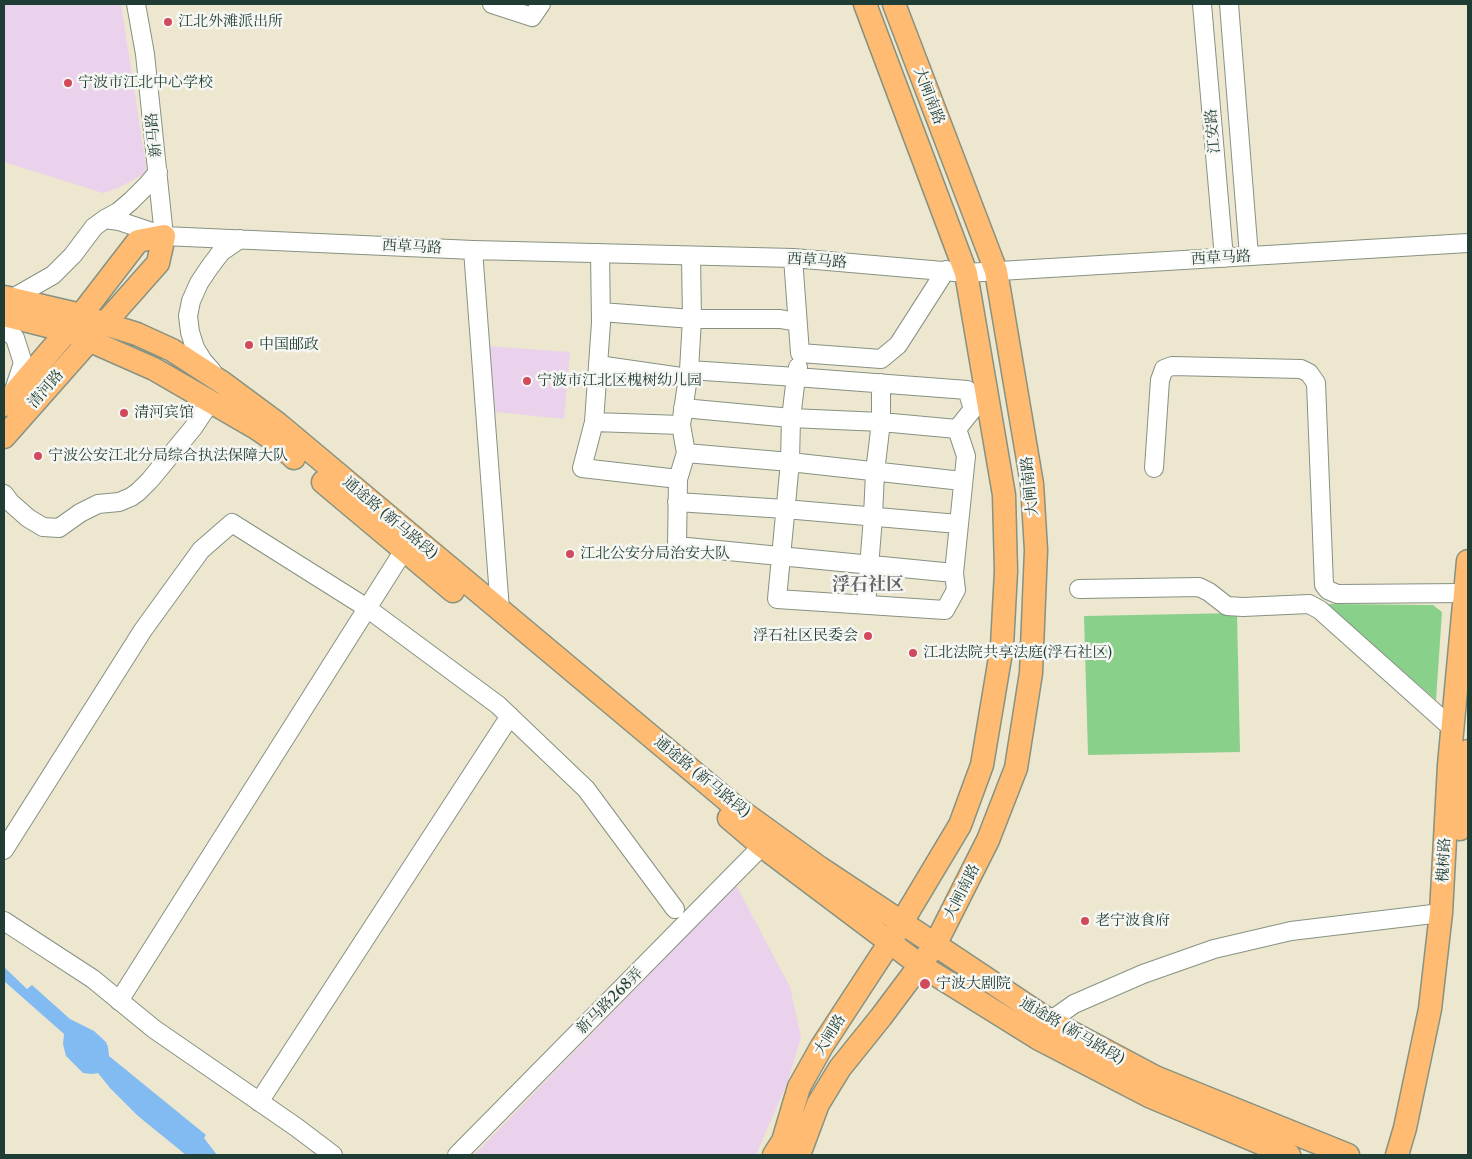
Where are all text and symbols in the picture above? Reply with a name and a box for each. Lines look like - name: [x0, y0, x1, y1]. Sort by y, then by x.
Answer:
- place label: 江北外滩派出所: [178, 13, 283, 31]
- marker: 江北外滩派出所: [162, 16, 174, 28]
- street label: 大闸南路: [910, 65, 948, 127]
- place label: 宁波市江北中心学校: [78, 74, 213, 92]
- marker: 宁波市江北中心学校: [62, 77, 74, 89]
- street label: 江安路: [1202, 108, 1224, 154]
- street label: 新马路: [143, 112, 165, 158]
- street label: 西草马路: [382, 236, 442, 258]
- street label: 西草马路: [1191, 247, 1251, 269]
- street label: 西草马路: [786, 250, 848, 272]
- place label: 中国邮政: [259, 336, 319, 354]
- marker: 中国邮政: [243, 339, 255, 351]
- street label: 清河路: [24, 366, 68, 412]
- place label: 宁波市江北区槐树幼儿园: [537, 372, 702, 390]
- marker: 宁波市江北区槐树幼儿园: [521, 375, 533, 387]
- place label: 清河宾馆: [134, 404, 194, 422]
- marker: 清河宾馆: [118, 407, 130, 419]
- place label: 宁波公安江北分局综合执法保障大队: [48, 447, 288, 465]
- marker: 宁波公安江北分局综合执法保障大队: [32, 450, 44, 462]
- street label: 大闸南路: [1018, 455, 1042, 517]
- street label: 通途路 (新马路段): [339, 473, 441, 563]
- place label: 江北公安分局治安大队: [580, 545, 730, 563]
- marker: 江北公安分局治安大队: [564, 548, 576, 560]
- district label: 浮石社区: [832, 574, 904, 596]
- place label: 浮石社区民委会: [753, 627, 858, 645]
- marker: 浮石社区民委会: [862, 630, 874, 642]
- place label: 江北法院共享法庭(浮石社区): [923, 644, 1112, 662]
- marker: 江北法院共享法庭(浮石社区): [907, 647, 919, 659]
- street label: 通途路 (新马路段): [650, 733, 754, 821]
- street label: 槐树路: [1434, 837, 1454, 883]
- street label: 大闸南路: [940, 861, 984, 923]
- place label: 老宁波食府: [1095, 912, 1170, 930]
- marker: 老宁波食府: [1079, 915, 1091, 927]
- street label: 新马路268弄: [573, 964, 647, 1038]
- place label: 宁波大剧院: [936, 975, 1011, 993]
- marker: 宁波大剧院: [918, 977, 932, 991]
- street label: 通途路 (新马路段): [1016, 994, 1128, 1068]
- street label: 大闸路: [810, 1011, 850, 1059]

